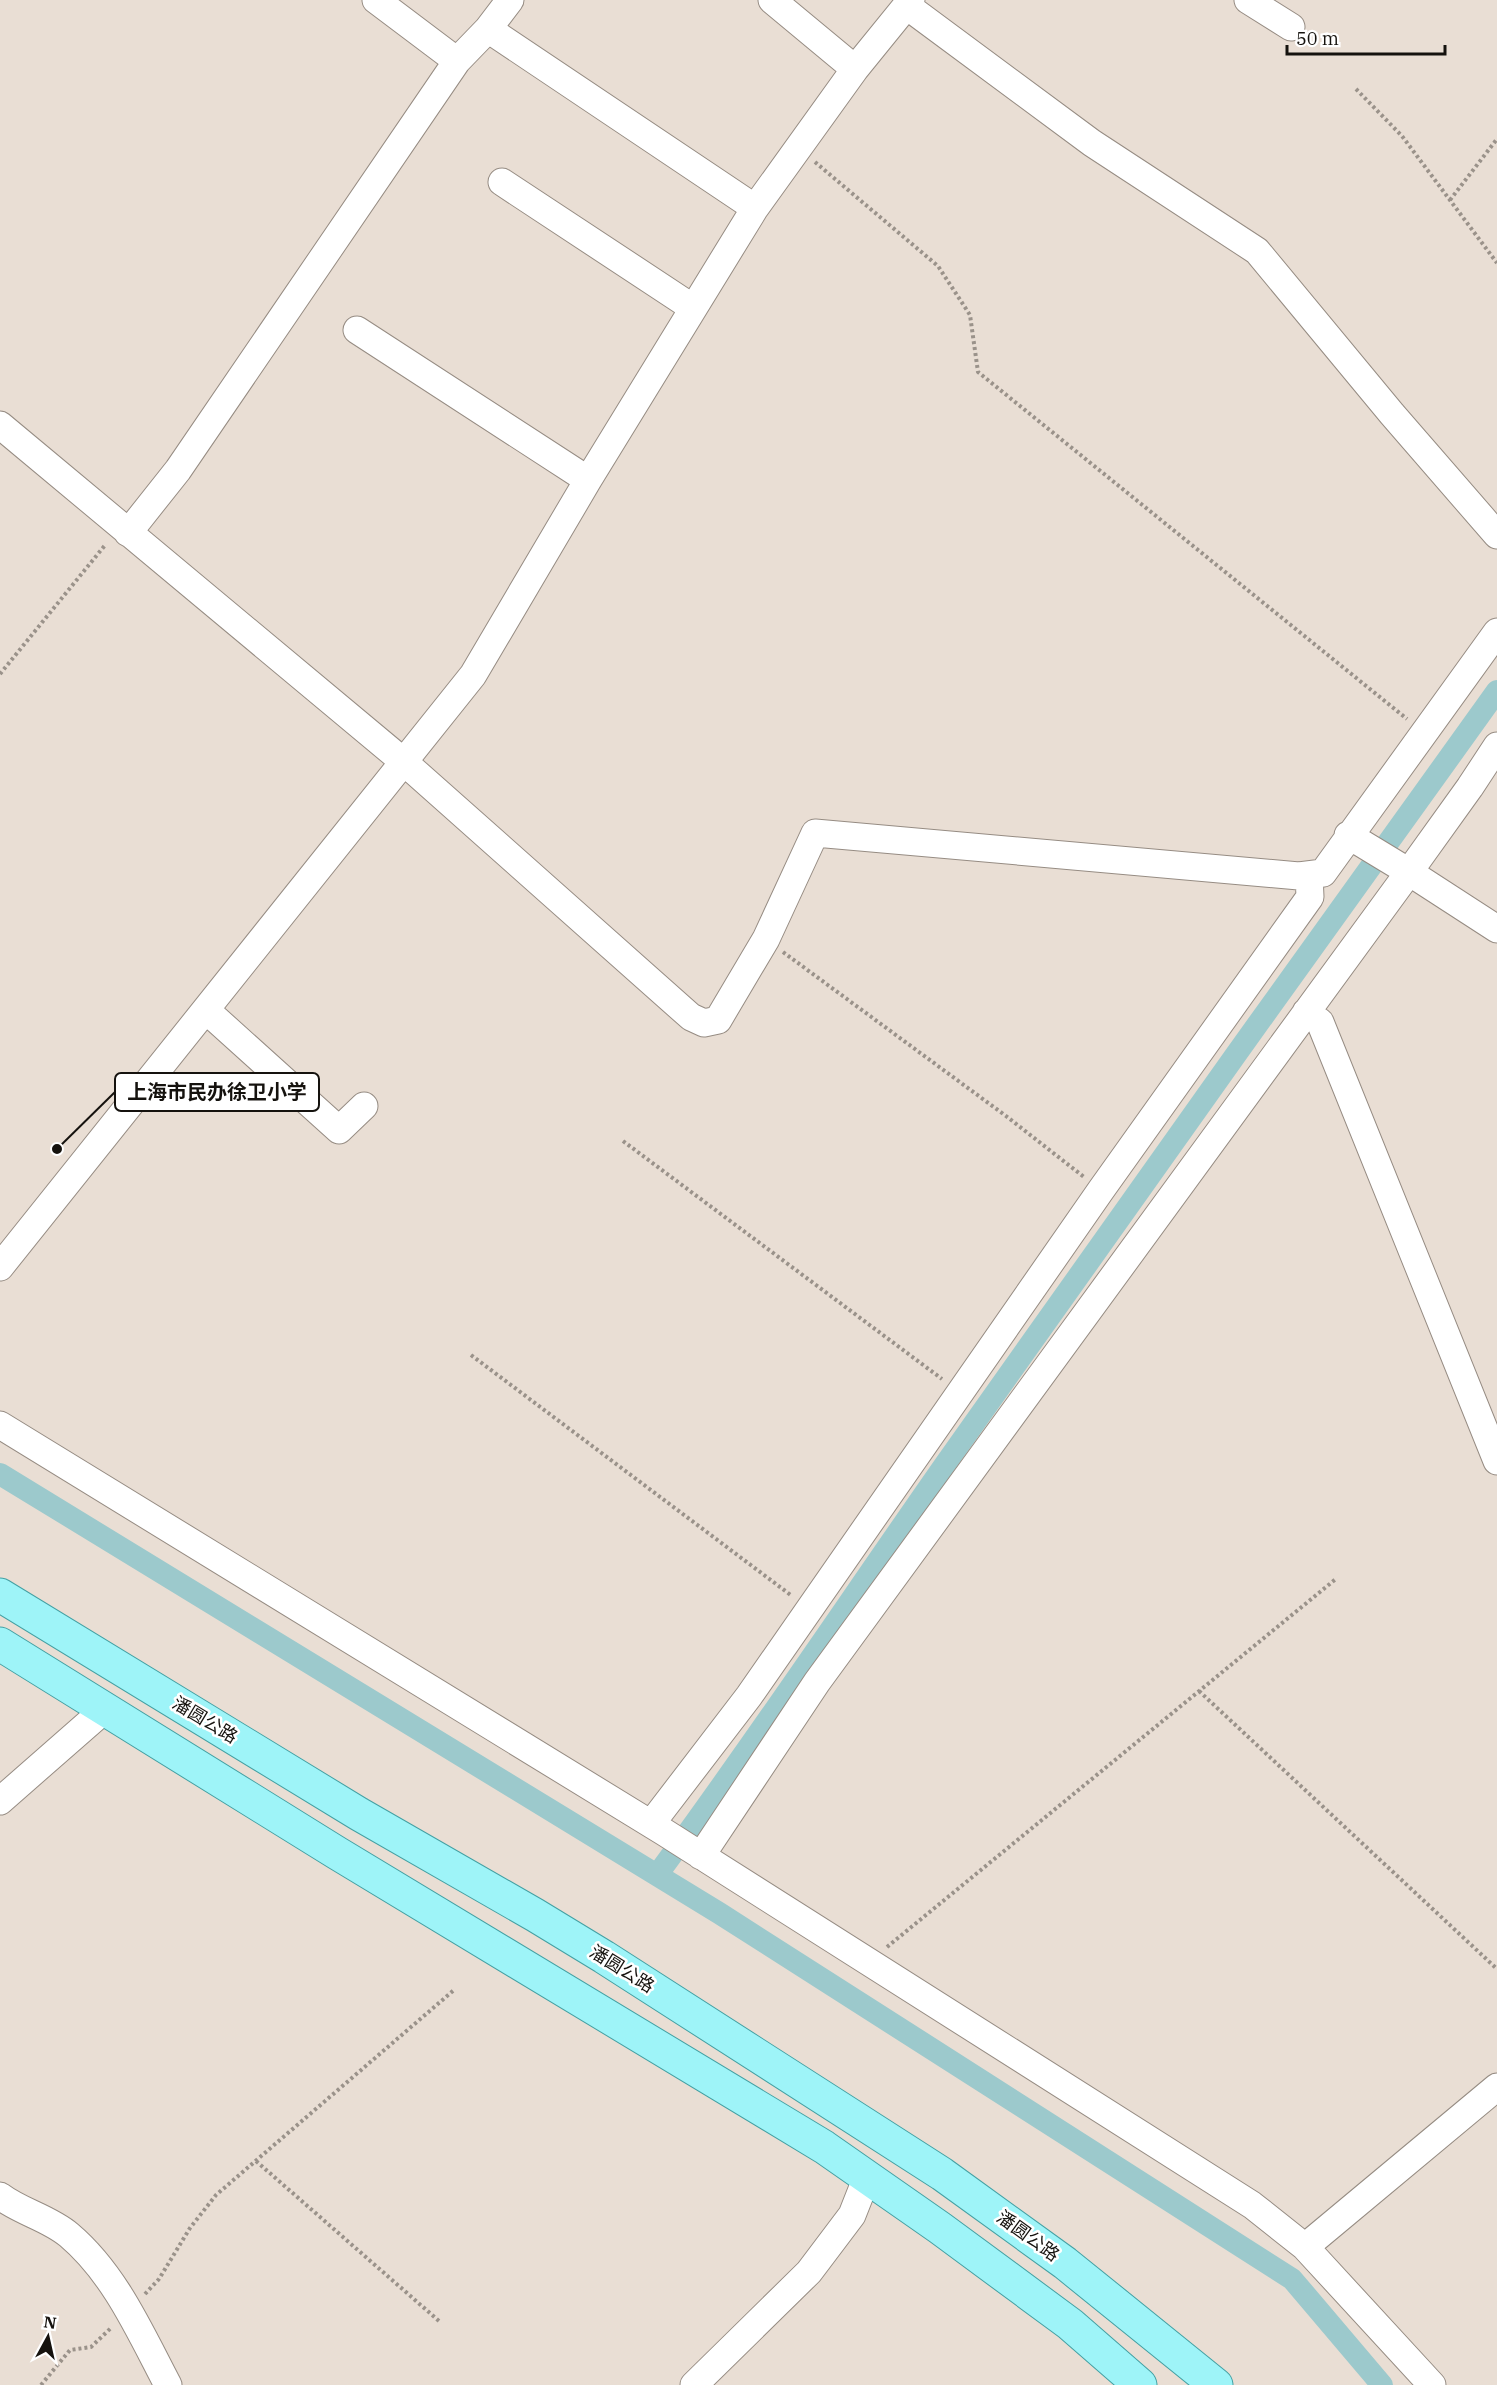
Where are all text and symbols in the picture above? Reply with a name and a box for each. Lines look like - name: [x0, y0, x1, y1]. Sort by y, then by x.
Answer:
- scale bar: [1287, 18, 1444, 56]
- text: 50 m: [1296, 27, 1339, 50]
- callout: 上海市民办徐卫小学: [115, 1073, 319, 1111]
- text: 上海市民办徐卫小学: [127, 1078, 307, 1105]
- street label: 潘圆公路: [168, 1691, 242, 1748]
- street label: 潘圆公路: [586, 1940, 659, 1997]
- street label: 潘圆公路: [992, 2205, 1064, 2266]
- north arrow: [18, 2307, 78, 2367]
- text: N: [42, 2311, 58, 2333]

